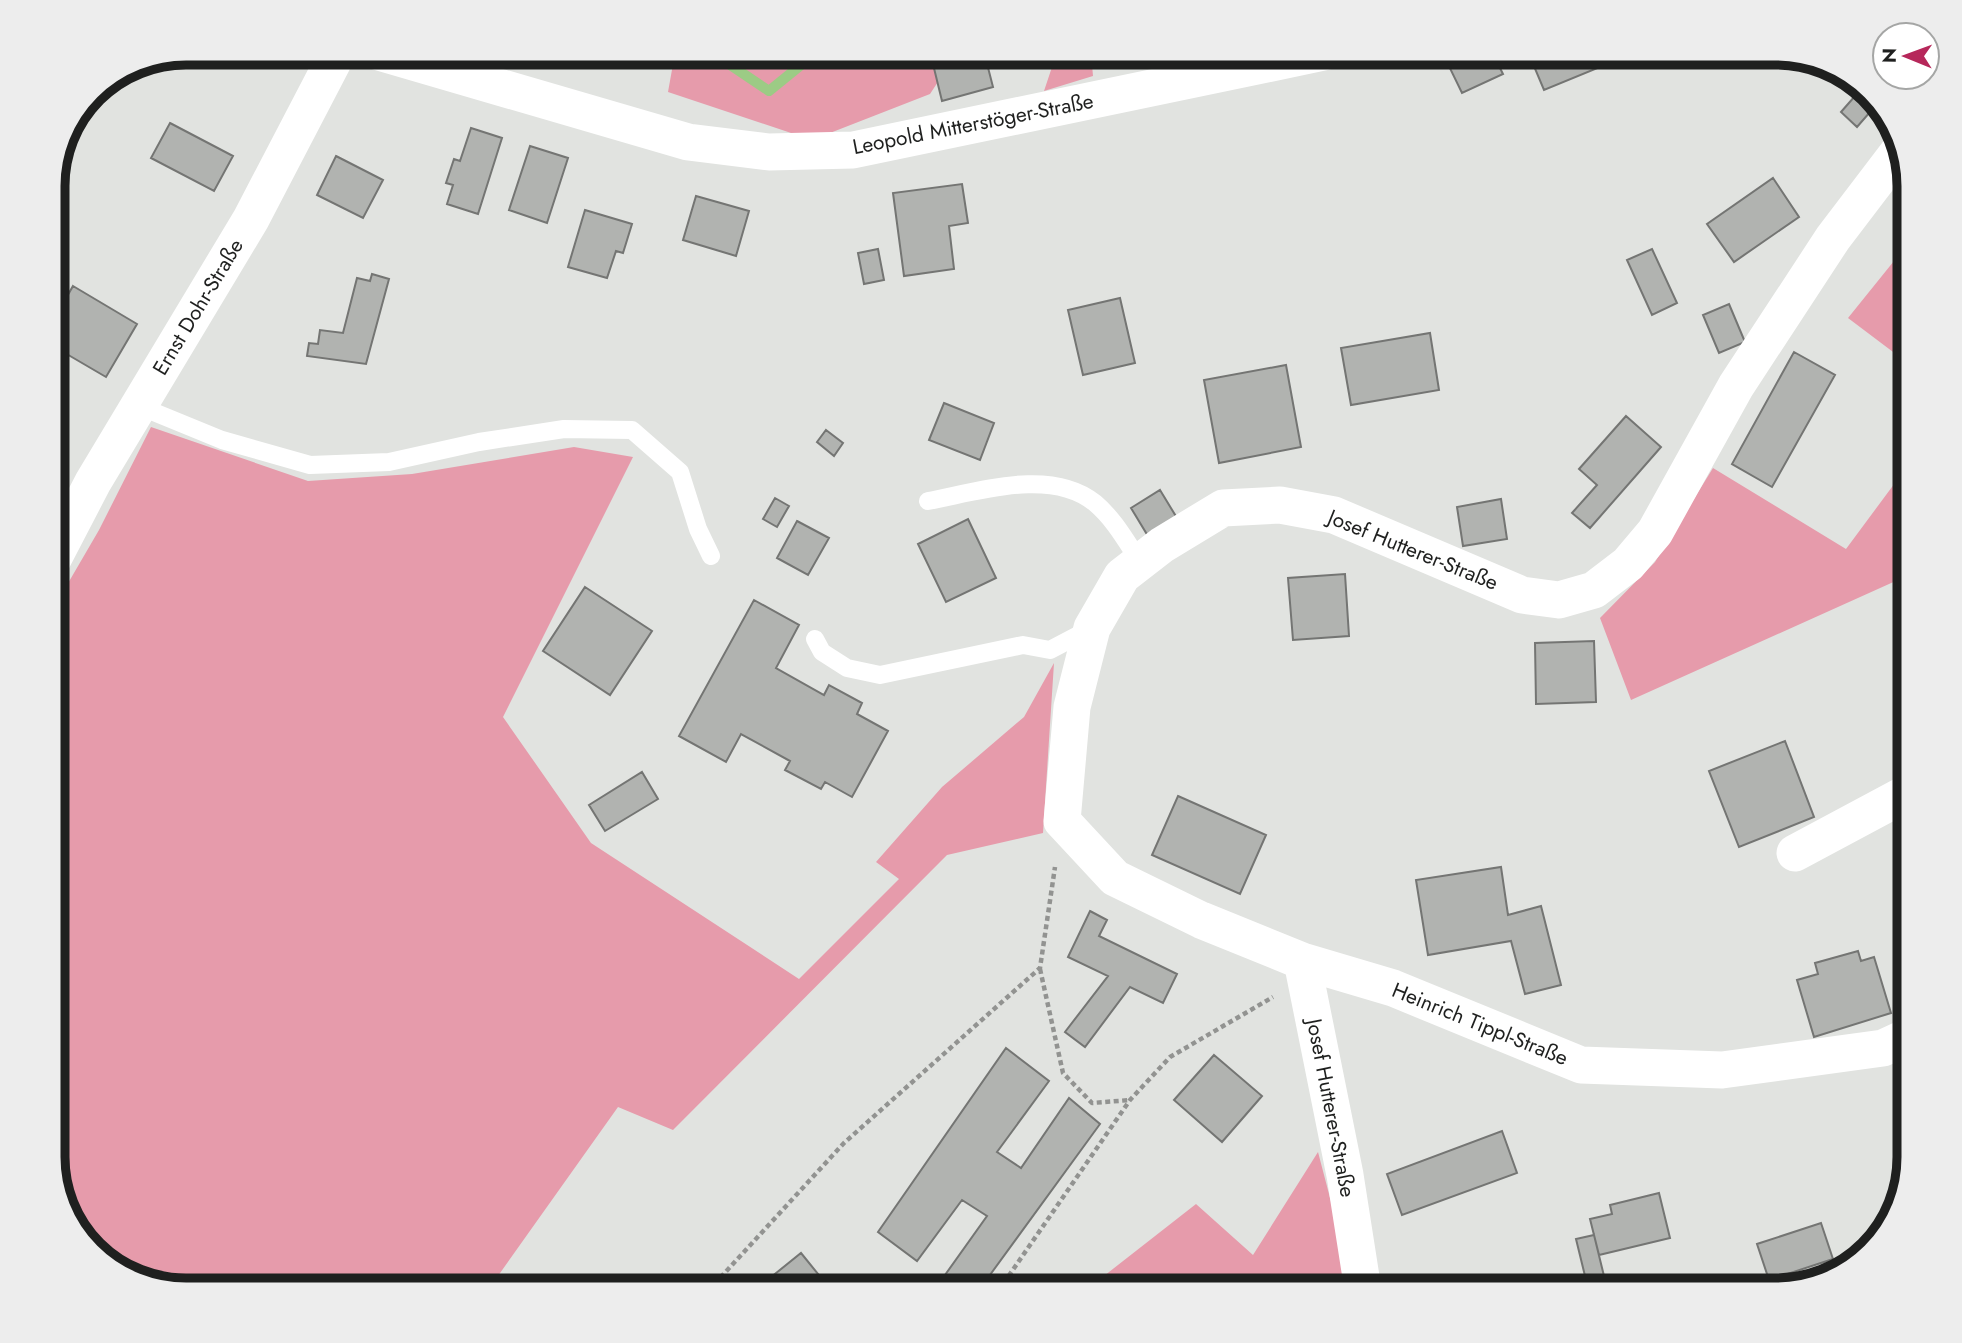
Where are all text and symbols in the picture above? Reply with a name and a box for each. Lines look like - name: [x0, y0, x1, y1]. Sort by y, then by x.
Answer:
- north arrow: [1871, 21, 1941, 91]
- text: N: [1876, 48, 1903, 63]
- street label: Leopold Mitterstöger-Straße: [850, 86, 1096, 162]
- street label: Ernst Dohr-Straße: [145, 233, 251, 381]
- street label: Josef Hutterer-Straße: [1321, 501, 1503, 598]
- street label: Heinrich Tippl-Straße: [1388, 975, 1573, 1073]
- street label: Josef Hutterer-Straße: [1298, 1013, 1363, 1200]

